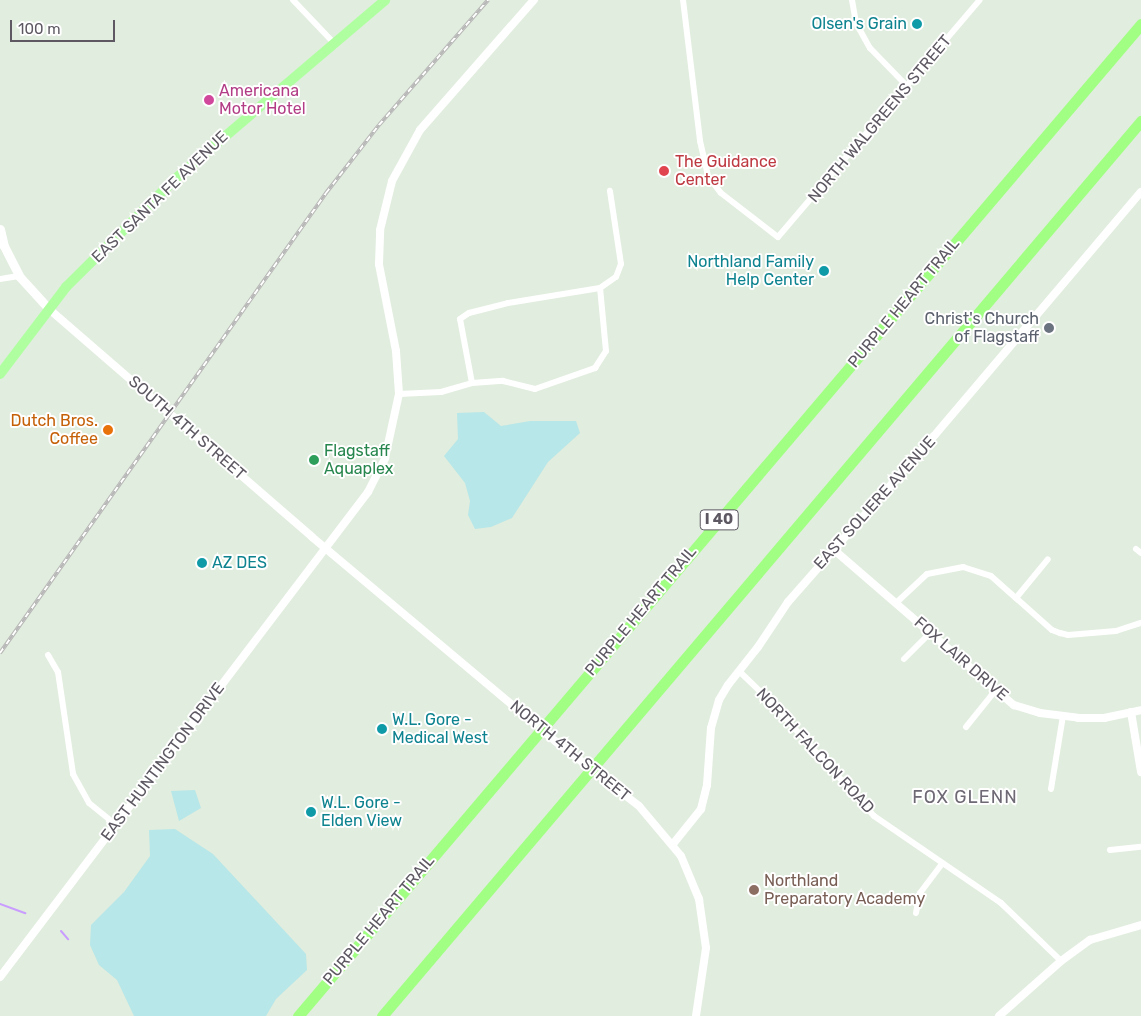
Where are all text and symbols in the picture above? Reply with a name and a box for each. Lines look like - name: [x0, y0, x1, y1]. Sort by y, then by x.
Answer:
- scale bar: [12, 10, 118, 42]
- place label: Olsen's Grain: [811, 14, 907, 34]
- marker: Olsen's Grain: [911, 18, 923, 30]
- text: 100 m: [18, 20, 60, 38]
- street label: NORTH WALGREENS STREET: [804, 31, 956, 207]
- place label: Americana Motor Hotel: [219, 81, 306, 119]
- marker: Americana Motor Hotel: [203, 94, 215, 106]
- street label: EAST SANTA FE AVENUE: [88, 127, 232, 267]
- place label: The Guidance Center: [675, 152, 777, 190]
- marker: The Guidance Center: [657, 164, 671, 178]
- street label: PURPLE HEART TRAIL: [844, 234, 964, 372]
- place label: Northland Family Help Center: [687, 252, 814, 290]
- marker: Northland Family Help Center: [818, 265, 830, 277]
- place label: Christ's Church of Flagstaff: [924, 309, 1039, 347]
- marker: Christ's Church of Flagstaff: [1043, 322, 1055, 334]
- street label: SOUTH 4TH STREET: [124, 372, 250, 484]
- place label: Dutch Bros. Coffee: [11, 411, 98, 449]
- marker: Dutch Bros. Coffee: [102, 424, 114, 436]
- street label: EAST SOLIERE AVENUE: [810, 432, 940, 574]
- place label: Flagstaff Aquaplex: [324, 441, 393, 479]
- marker: Flagstaff Aquaplex: [308, 454, 320, 466]
- road number: I 40: [699, 508, 739, 532]
- street label: PURPLE HEART TRAIL: [581, 542, 701, 680]
- place label: AZ DES: [212, 553, 267, 573]
- marker: AZ DES: [196, 557, 208, 569]
- street label: FOX LAIR DRIVE: [910, 613, 1012, 705]
- street label: EAST HUNTINGTON DRIVE: [97, 679, 229, 845]
- street label: NORTH FALCON ROAD: [752, 684, 878, 818]
- street label: NORTH 4TH STREET: [506, 697, 634, 805]
- place label: W.L. Gore - Medical West: [392, 710, 488, 748]
- marker: W.L. Gore - Medical West: [376, 723, 388, 735]
- district label: FOX GLENN: [911, 786, 1019, 808]
- place label: W.L. Gore - Elden View: [321, 793, 403, 831]
- marker: W.L. Gore - Elden View: [305, 806, 317, 818]
- street label: PURPLE HEART TRAIL: [319, 851, 439, 989]
- place label: Northland Preparatory Academy: [764, 871, 926, 909]
- marker: Northland Preparatory Academy: [748, 884, 760, 896]

